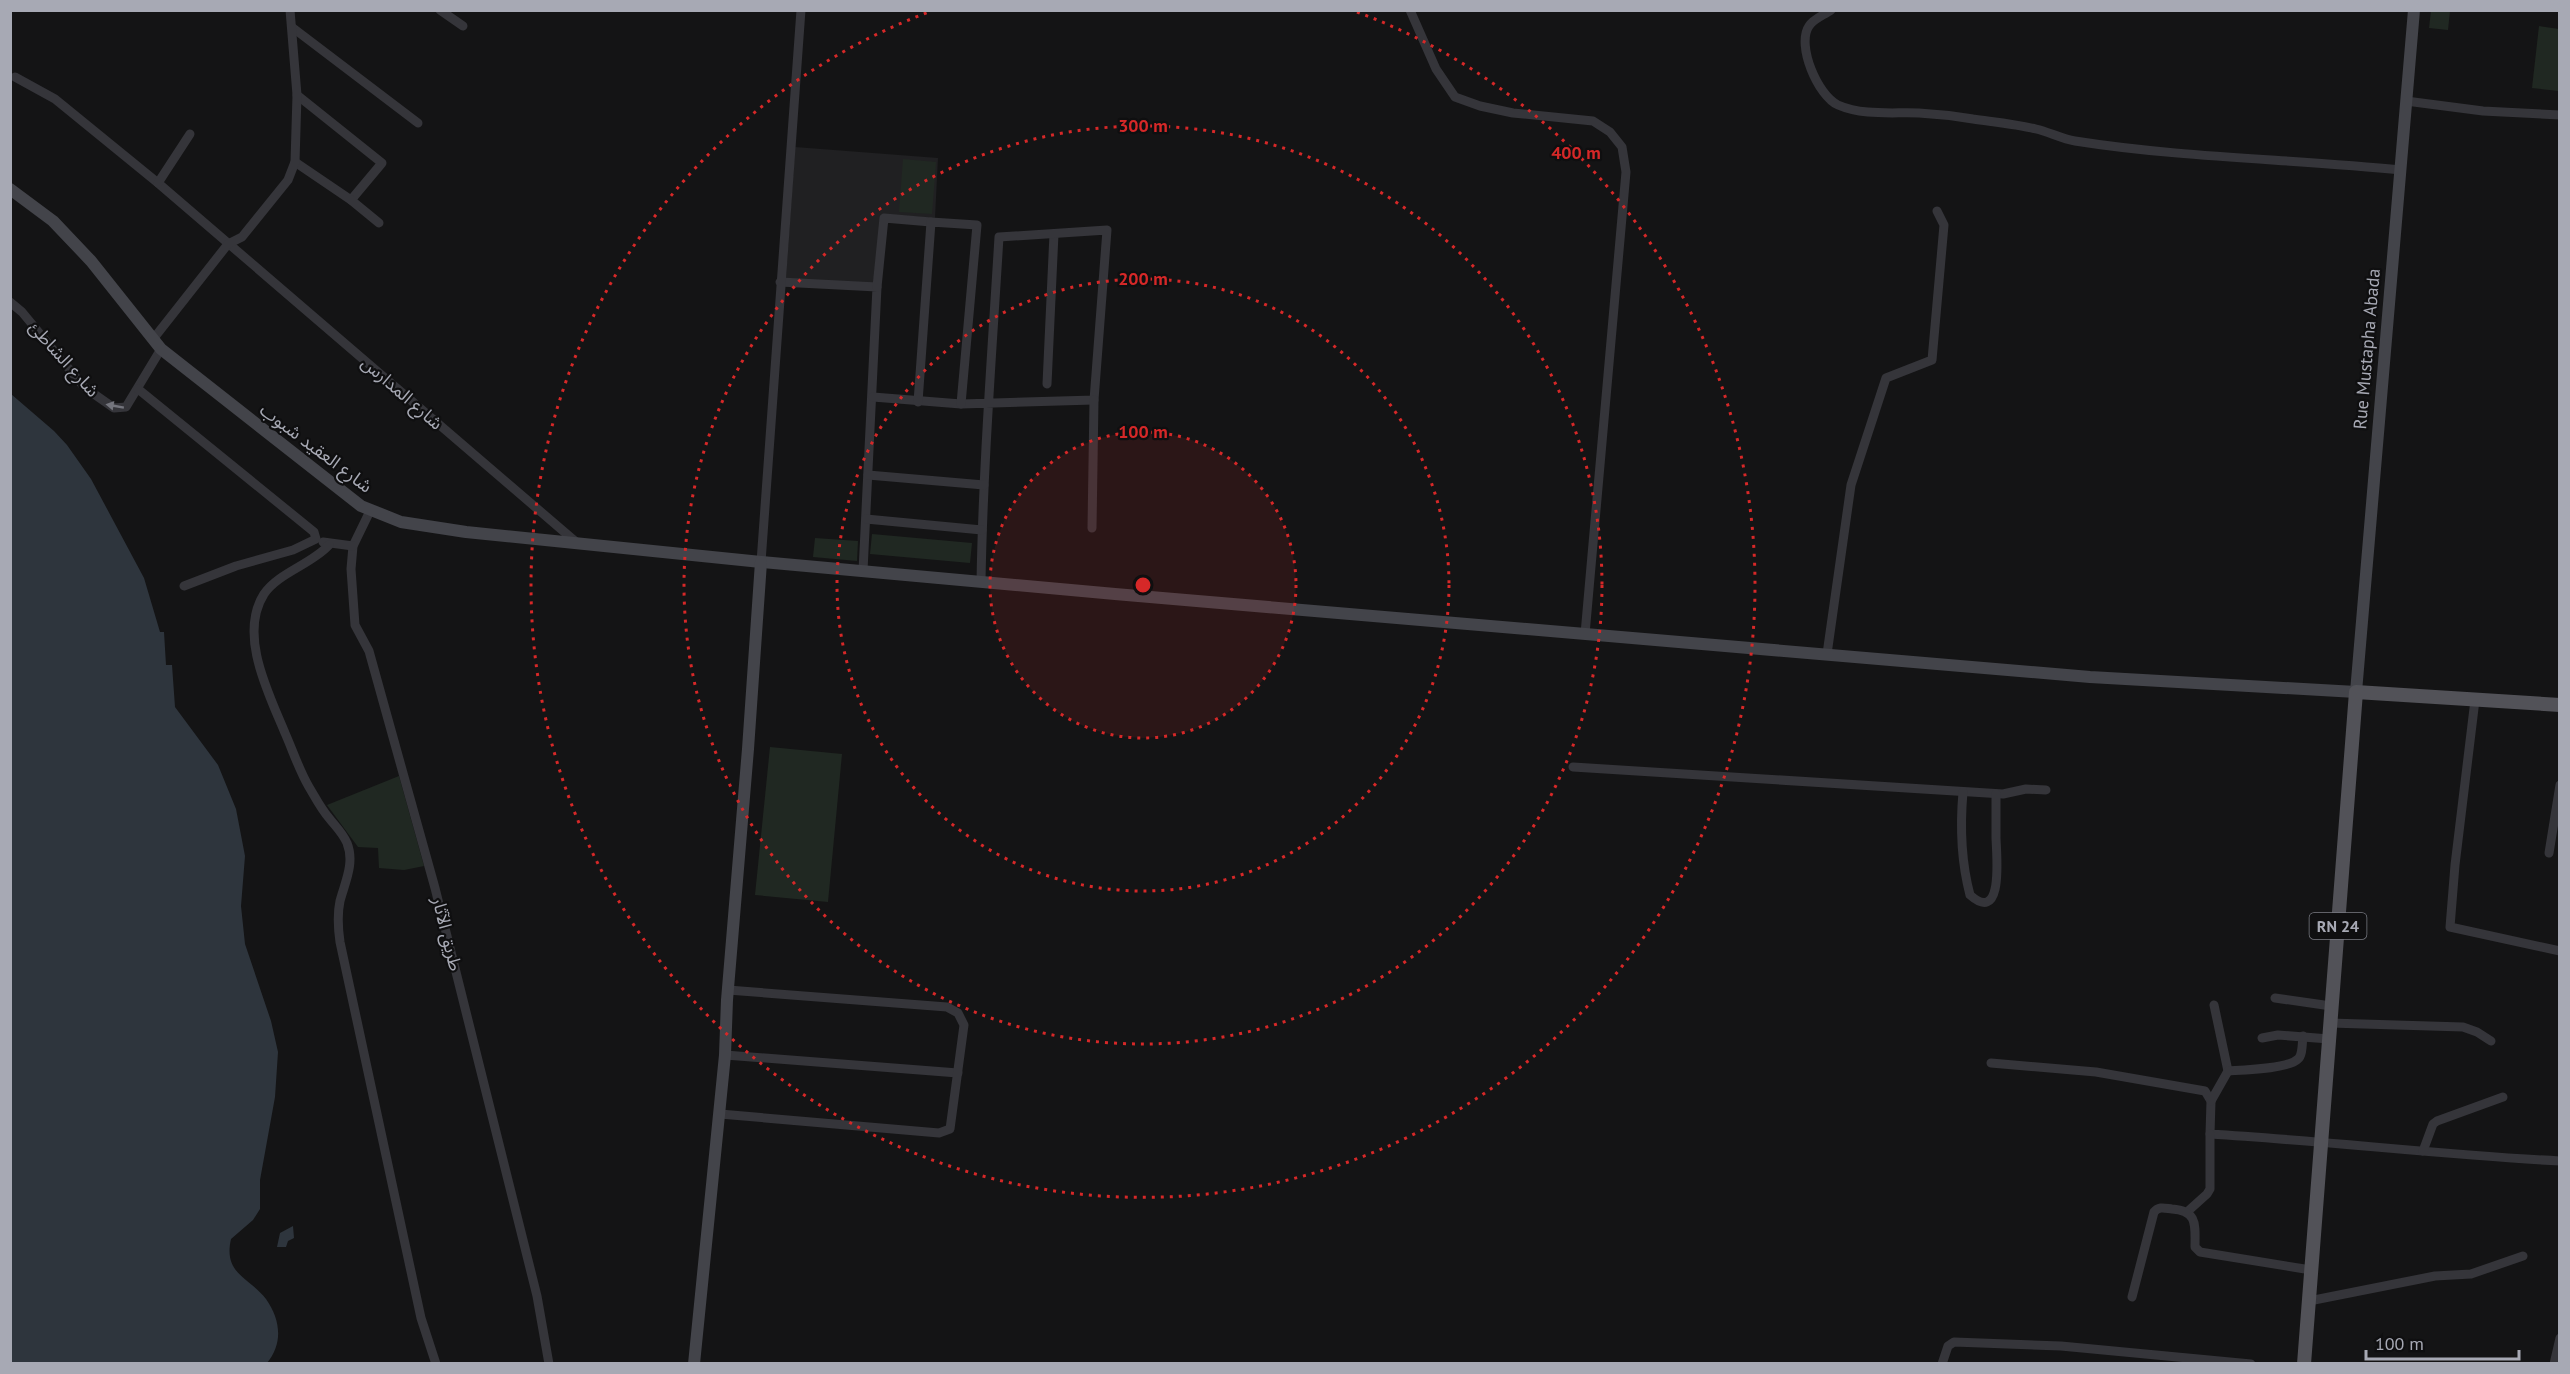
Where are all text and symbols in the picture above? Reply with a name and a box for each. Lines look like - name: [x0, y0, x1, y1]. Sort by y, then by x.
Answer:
- text: 300 m: [1118, 114, 1168, 137]
- text: 400 m: [1551, 141, 1601, 164]
- text: 200 m: [1118, 267, 1168, 290]
- street label: Rue Mustapha Abada: [2348, 268, 2385, 430]
- street label: شارع الشاطئ: [22, 316, 105, 404]
- street label: شارع المدارس: [355, 351, 448, 437]
- street label: شارع العقيد شبوب: [254, 398, 377, 500]
- one-way arrow: [105, 401, 124, 410]
- text: 100 m: [1118, 420, 1168, 443]
- centre of rings: [1133, 575, 1153, 595]
- street label: طريق الآثار: [427, 893, 468, 973]
- road number: RN 24: [2310, 913, 2366, 939]
- scale bar: [2366, 1323, 2519, 1361]
- text: 100 m: [2375, 1332, 2424, 1355]

